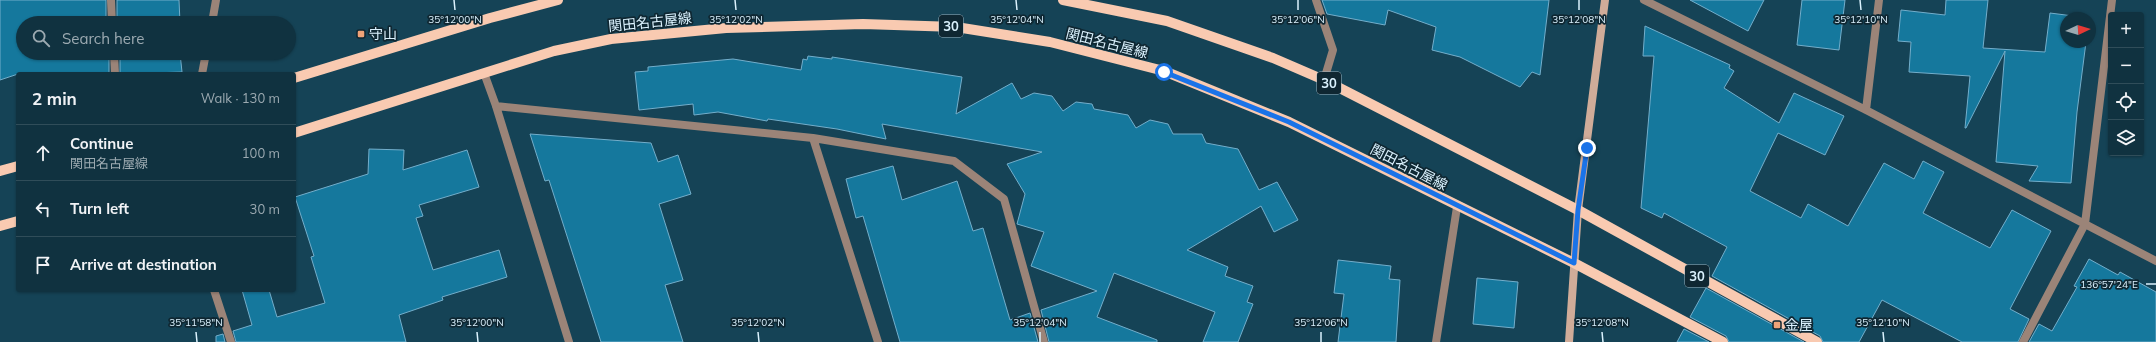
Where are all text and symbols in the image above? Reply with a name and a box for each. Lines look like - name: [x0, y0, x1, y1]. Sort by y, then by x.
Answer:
- street label: 関田名古屋線: [607, 9, 693, 35]
- north arrow: [2060, 12, 2096, 48]
- map controls: [2108, 12, 2144, 156]
- button: +: [2108, 12, 2144, 48]
- text: 35°12'00"N: [428, 13, 482, 26]
- text: 35°12'02"N: [709, 13, 763, 26]
- text: 35°12'04"N: [990, 13, 1044, 26]
- text: 35°12'06"N: [1271, 13, 1325, 26]
- text: 35°12'08"N: [1552, 13, 1606, 26]
- text: 35°12'10"N: [1834, 13, 1888, 26]
- road number: 30: [939, 15, 963, 37]
- search box: [16, 16, 296, 60]
- street label: 関田名古屋線: [1064, 24, 1150, 62]
- place label: 守山: [369, 25, 397, 43]
- icon: search: [30, 27, 52, 49]
- text: Search here: [62, 29, 144, 48]
- marker: 守山: [356, 29, 366, 39]
- button: −: [2108, 48, 2144, 84]
- route start: [1155, 63, 1173, 81]
- road number: 30: [1317, 72, 1341, 94]
- button: locate: [2108, 84, 2144, 120]
- text: 2 min: [32, 88, 77, 109]
- text: Walk · 130 m: [201, 90, 280, 106]
- button: layers: [2108, 120, 2144, 156]
- text: Continue: [70, 134, 133, 153]
- route end: [1578, 139, 1596, 157]
- street label: 関田名古屋線: [1367, 140, 1451, 194]
- icon: ahead: [32, 142, 54, 164]
- text: 100 m: [242, 145, 280, 161]
- text: 関田名古屋線: [70, 155, 148, 171]
- icon: left: [32, 198, 54, 220]
- text: Turn left: [70, 199, 129, 218]
- text: 30 m: [250, 201, 280, 217]
- icon: arrive: [32, 254, 54, 276]
- text: Arrive at destination: [70, 255, 217, 274]
- road number: 30: [1685, 265, 1709, 287]
- text: 136°57'24"E: [2080, 278, 2138, 291]
- text: 35°11'58"N: [169, 316, 223, 329]
- text: 35°12'00"N: [450, 316, 504, 329]
- text: 35°12'02"N: [731, 316, 785, 329]
- text: 35°12'04"N: [1013, 316, 1067, 329]
- text: 35°12'06"N: [1294, 316, 1348, 329]
- text: 35°12'08"N: [1575, 316, 1629, 329]
- place label: 金屋: [1785, 316, 1813, 334]
- text: 35°12'10"N: [1856, 316, 1910, 329]
- marker: 金屋: [1772, 320, 1782, 330]

